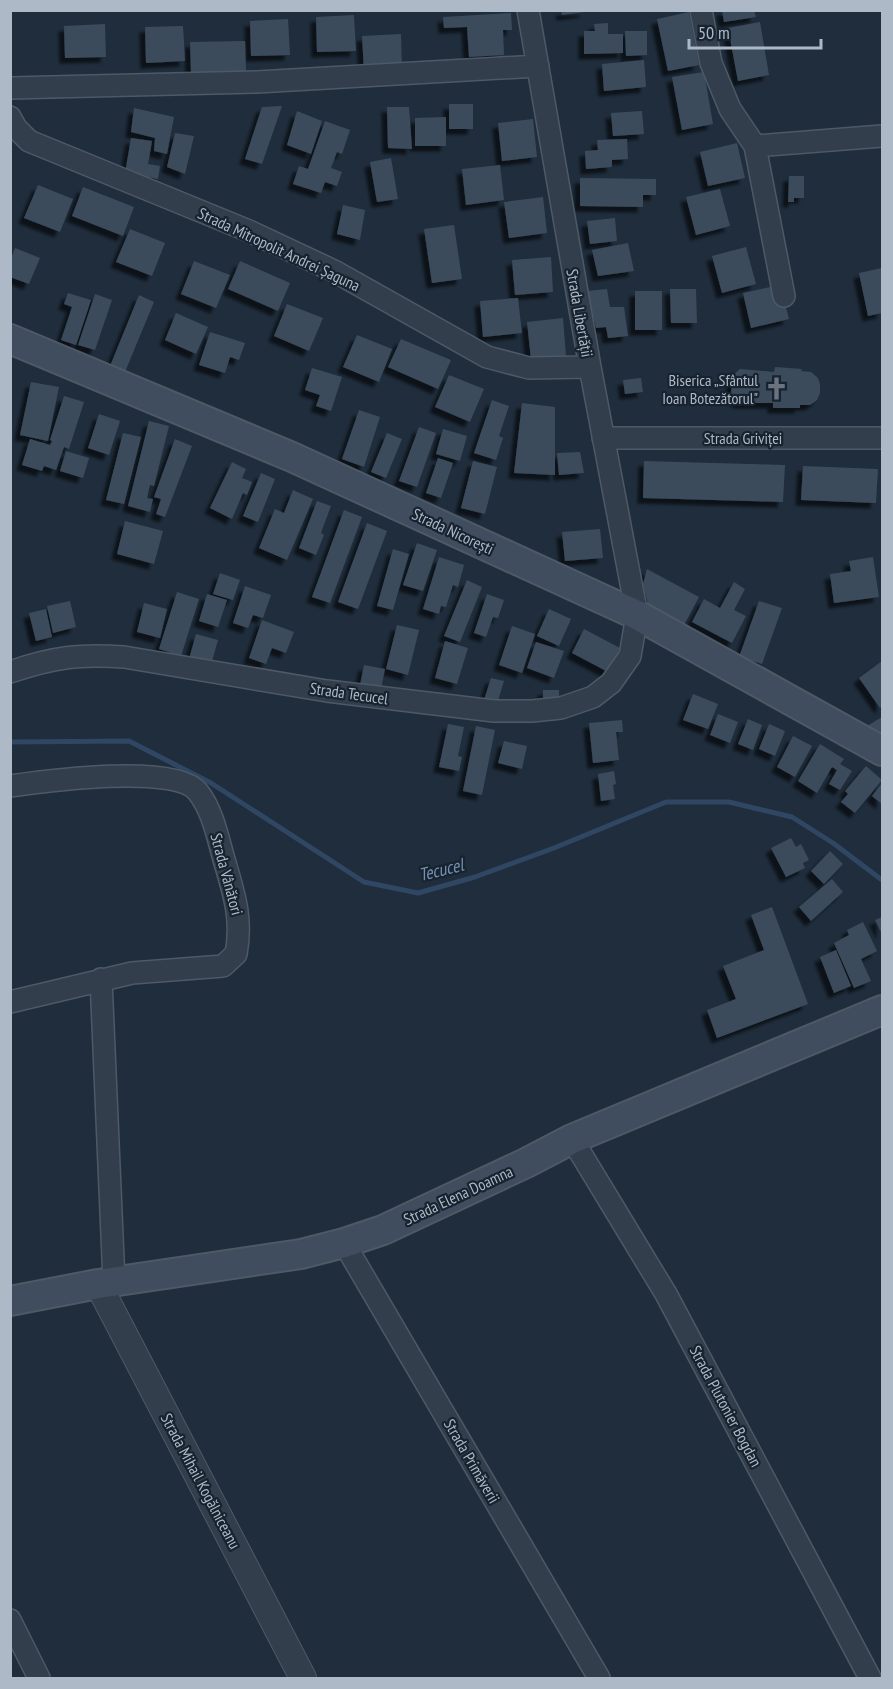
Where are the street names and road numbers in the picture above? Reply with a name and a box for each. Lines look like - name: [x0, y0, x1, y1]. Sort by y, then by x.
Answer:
- street label: Strada Mitropolit Andrei Șaguna: [195, 203, 363, 295]
- street label: Strada Libertății: [562, 267, 598, 359]
- street label: Strada Griviței: [704, 428, 782, 448]
- street label: Strada Nicorești: [409, 503, 497, 559]
- street label: Strada Tecucel: [309, 678, 390, 708]
- street label: Strada Vânători: [206, 831, 248, 917]
- street label: Strada Elena Doamna: [400, 1161, 516, 1229]
- street label: Strada Plutonier Bogdan: [686, 1342, 766, 1470]
- street label: Strada Mihail Kogălniceanu: [157, 1410, 245, 1552]
- street label: Strada Primăverii: [440, 1415, 504, 1507]

